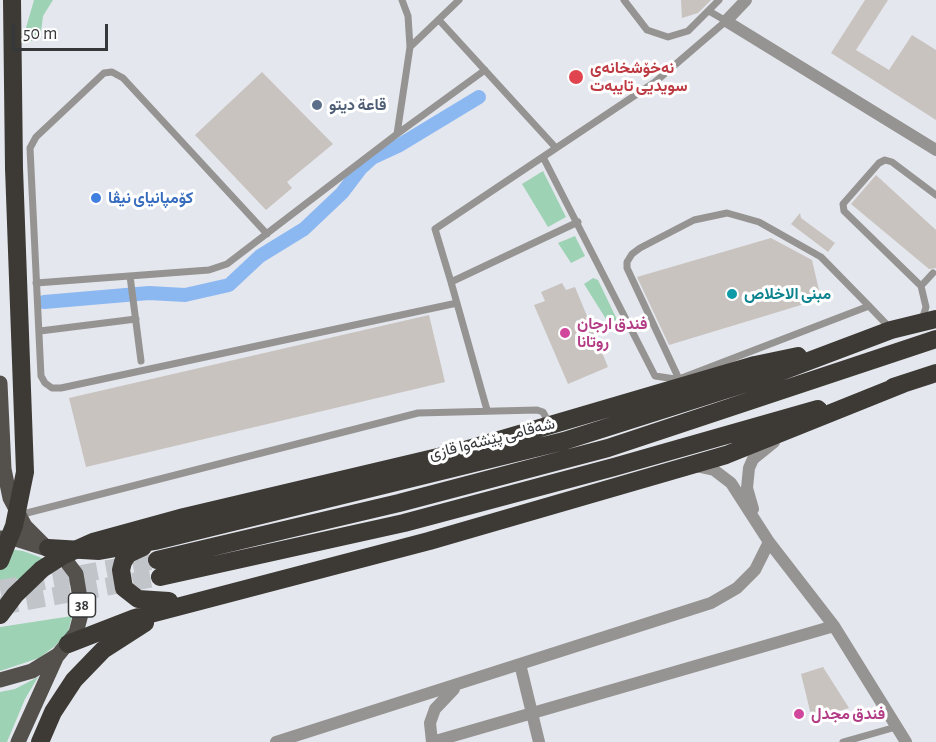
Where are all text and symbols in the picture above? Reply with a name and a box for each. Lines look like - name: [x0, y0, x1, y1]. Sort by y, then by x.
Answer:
- scale bar: [15, 12, 111, 50]
- text: 50 m: [23, 25, 57, 43]
- place label: نەخۆشخانەی سویدیی تایبەت: [590, 58, 687, 96]
- marker: نەخۆشخانەی سویدیی تایبەت: [567, 68, 585, 86]
- place label: قاعة ديتو: [329, 95, 386, 115]
- marker: قاعة ديتو: [310, 98, 324, 112]
- place label: کۆمپانیای نیڤا: [108, 188, 193, 208]
- marker: کۆمپانیای نیڤا: [89, 191, 103, 205]
- place label: مبنى الاخلاص: [744, 284, 831, 304]
- marker: مبنى الاخلاص: [725, 287, 739, 301]
- place label: فندق ارجان روتانا: [577, 314, 647, 352]
- marker: فندق ارجان روتانا: [558, 326, 572, 340]
- street label: شەقامی پێشەوا قازی: [427, 414, 557, 464]
- road number: 38: [68, 593, 96, 617]
- place label: فندق مجدل: [811, 704, 885, 724]
- marker: فندق مجدل: [792, 707, 806, 721]

